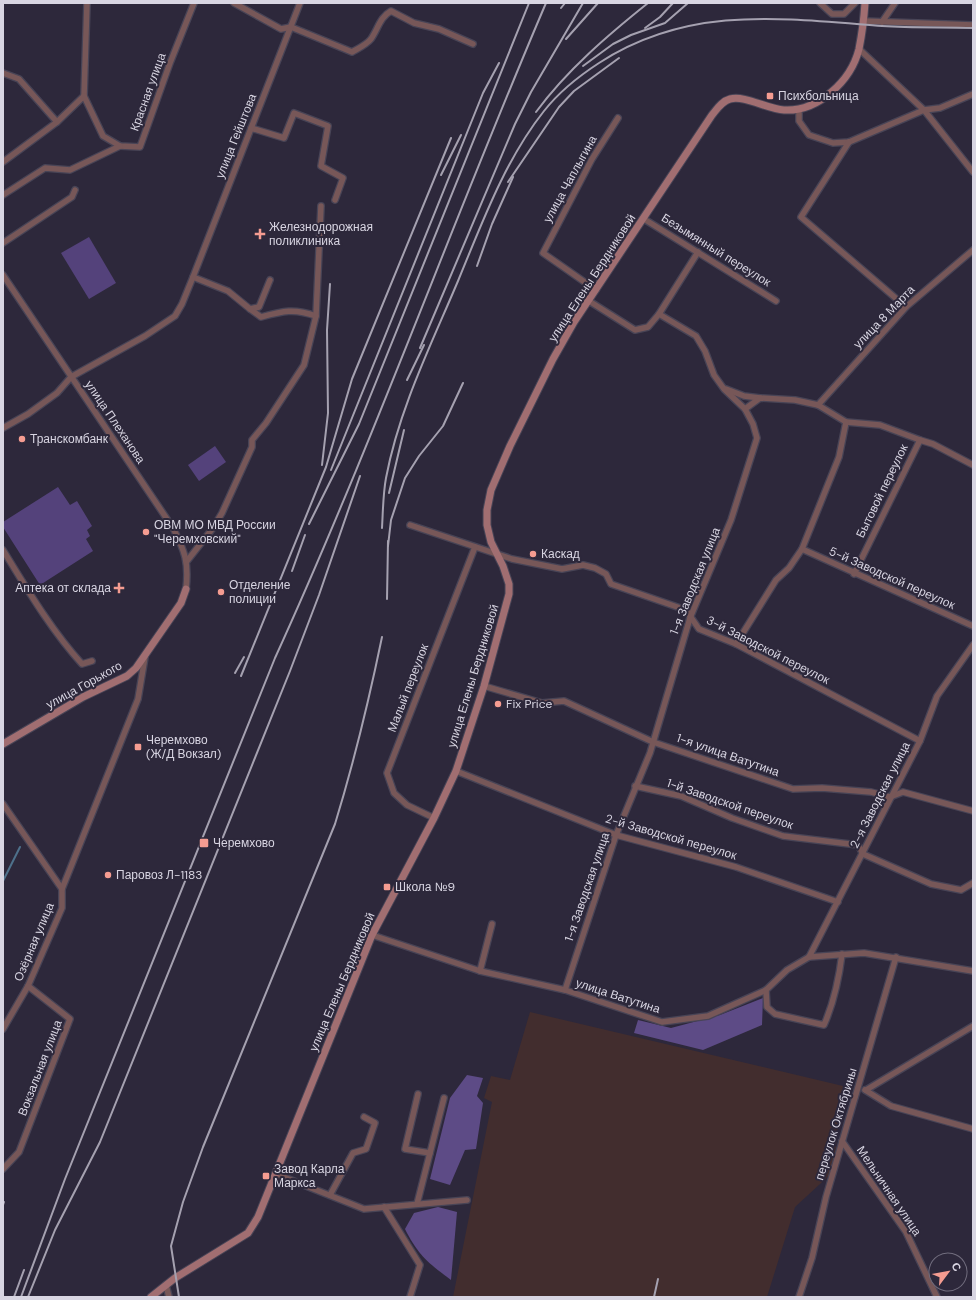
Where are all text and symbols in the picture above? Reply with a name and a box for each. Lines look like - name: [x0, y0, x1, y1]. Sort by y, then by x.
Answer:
- street label: Красная улица: [126, 50, 170, 133]
- place label: Психбольница: [778, 88, 859, 104]
- street label: улица Гейштова: [212, 91, 260, 181]
- marker: Психбольница: [765, 91, 775, 101]
- street label: улица Чаплыгина: [539, 132, 601, 225]
- street label: Безымянный переулок: [658, 210, 774, 291]
- street label: улица Елены Бердниковой: [545, 211, 639, 345]
- place label: Железнодорожная поликлиника: [269, 219, 373, 249]
- marker: Железнодорожная поликлиника: [254, 228, 266, 240]
- street label: улица 8 Марта: [850, 282, 918, 352]
- street label: улица Плеханова: [81, 377, 149, 467]
- place label: Транскомбанк: [30, 431, 109, 447]
- marker: Транскомбанк: [17, 434, 27, 444]
- street label: Бытовой переулок: [852, 441, 912, 541]
- place label: ОВМ МО МВД России "Черемховский": [154, 517, 276, 547]
- street label: 1-я Заводская улица: [666, 525, 724, 637]
- marker: ОВМ МО МВД России "Черемховский": [141, 527, 151, 537]
- street label: 5-й Заводской переулок: [826, 543, 958, 613]
- place label: Каскад: [541, 546, 580, 562]
- marker: Каскад: [528, 549, 538, 559]
- place label: Отделение полиции: [229, 577, 291, 607]
- place label: Аптека от склада: [15, 580, 111, 596]
- marker: Аптека от склада: [114, 583, 124, 593]
- marker: Отделение полиции: [216, 587, 226, 597]
- street label: улица Елены Бердниковой: [444, 602, 502, 750]
- street label: 3-й Заводской переулок: [704, 612, 833, 688]
- street label: Малый переулок: [384, 641, 432, 735]
- street label: улица Горького: [43, 657, 125, 712]
- place label: Fix Price: [506, 696, 553, 712]
- marker: Fix Price: [493, 699, 503, 709]
- street label: 1-я улица Ватутина: [674, 730, 782, 780]
- place label: Черемхово (Ж/Д Вокзал): [146, 732, 221, 762]
- street label: 2-я Заводская улица: [846, 739, 914, 851]
- marker: Черемхово (Ж/Д Вокзал): [133, 742, 143, 752]
- street label: 1-й Заводской переулок: [665, 775, 796, 833]
- street label: 2-й Заводской переулок: [603, 811, 739, 864]
- street label: 1-я Заводская улица: [561, 830, 613, 944]
- place label: Черемхово: [213, 835, 275, 851]
- marker: Черемхово: [198, 837, 210, 849]
- place label: Паровоз Л-1183: [116, 867, 202, 883]
- marker: Паровоз Л-1183: [103, 870, 113, 880]
- place label: Школа №9: [395, 879, 455, 895]
- marker: Школа №9: [382, 882, 392, 892]
- street label: Озёрная улица: [10, 900, 58, 984]
- street label: улица Елены Бердниковой: [305, 910, 379, 1054]
- street label: улица Ватутина: [574, 975, 662, 1017]
- street label: Вокзальная улица: [14, 1017, 66, 1118]
- street label: переулок Октябрины: [811, 1066, 861, 1182]
- street label: Мельничная улица: [853, 1143, 925, 1239]
- place label: Завод Карла Маркса: [274, 1161, 345, 1191]
- marker: Завод Карла Маркса: [261, 1171, 271, 1181]
- north arrow: [928, 1252, 968, 1292]
- text: С: [948, 1260, 965, 1274]

